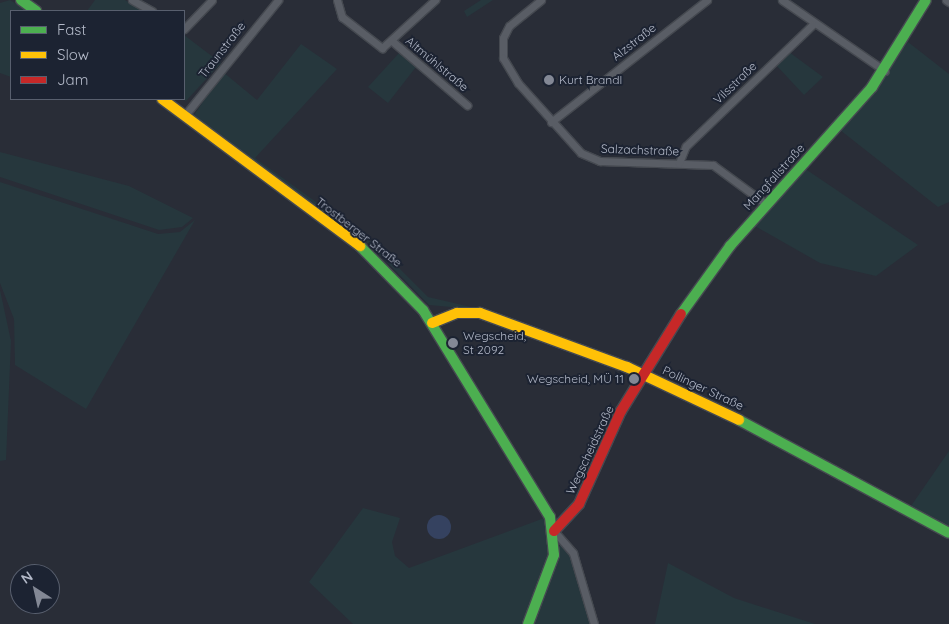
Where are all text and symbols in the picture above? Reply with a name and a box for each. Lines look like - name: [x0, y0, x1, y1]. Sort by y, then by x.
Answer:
- legend: [10, 10, 185, 100]
- street label: Traunstraße: [196, 19, 248, 81]
- text: Fast: [57, 20, 86, 39]
- street label: Alzstraße: [609, 20, 659, 64]
- street label: Altmühlstraße: [403, 34, 471, 94]
- text: Slow: [57, 45, 89, 64]
- street label: Vilsstraße: [710, 59, 760, 107]
- text: Jam: [57, 70, 88, 89]
- place label: Kurt Brandl: [559, 73, 622, 87]
- marker: Kurt Brandl: [543, 74, 555, 86]
- street label: Salzachstraße: [601, 141, 679, 159]
- street label: Mangfallstraße: [740, 141, 808, 213]
- street label: Trostberger Straße: [313, 194, 405, 270]
- place label: Wegscheid, St 2092: [463, 329, 526, 357]
- marker: Wegscheid, St 2092: [447, 337, 459, 349]
- street label: Pollinger Straße: [660, 363, 746, 413]
- place label: Wegscheid, MÜ 11: [527, 372, 624, 386]
- marker: Wegscheid, MÜ 11: [628, 373, 640, 385]
- street label: Wegscheidstraße: [563, 403, 617, 497]
- north arrow: [10, 564, 60, 614]
- text: N: [18, 567, 36, 588]

